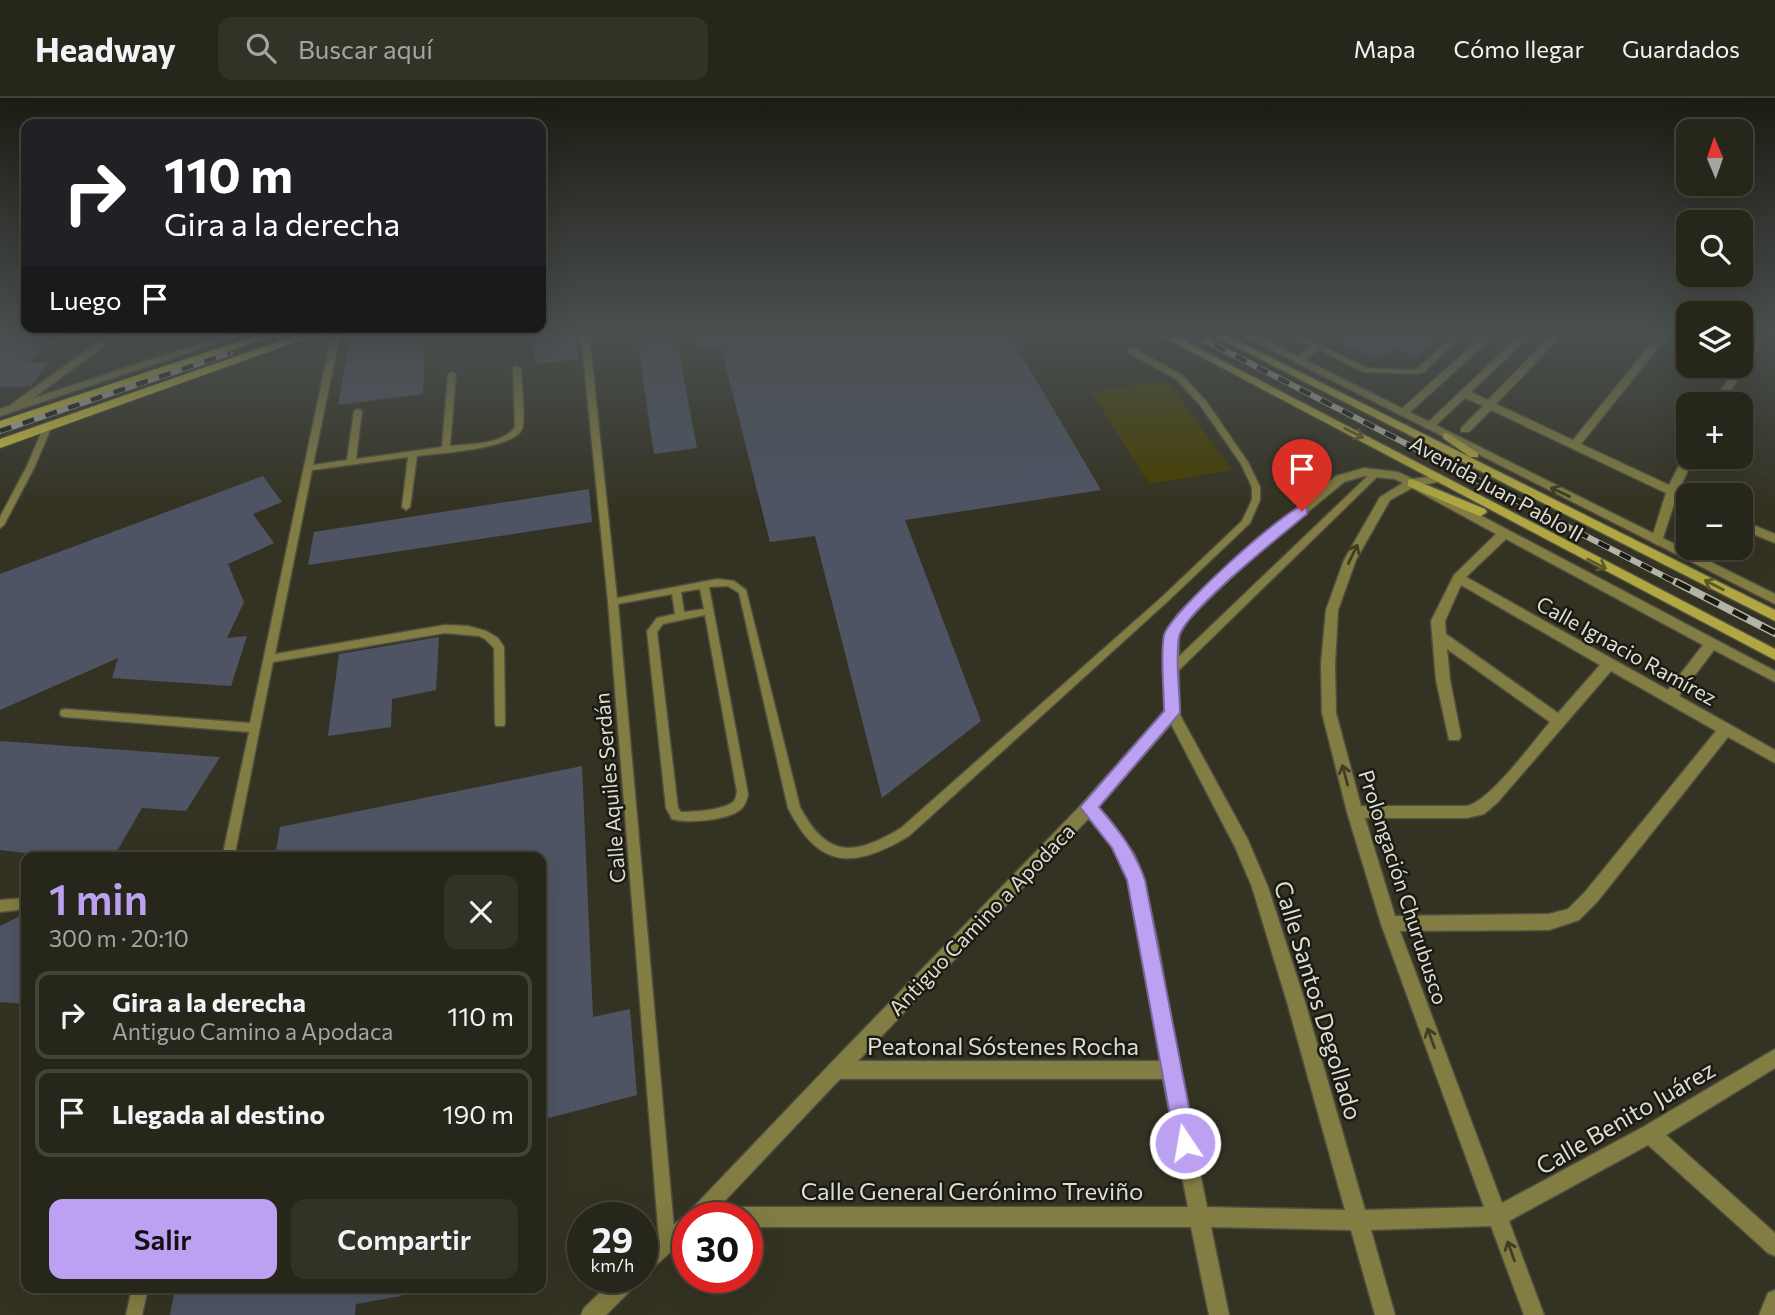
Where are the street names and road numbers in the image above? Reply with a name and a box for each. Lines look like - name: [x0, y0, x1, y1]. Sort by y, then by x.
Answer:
- street label: Avenida Juan Pablo II: [1406, 430, 1588, 546]
- street label: Calle Ignacio Ramírez: [1533, 590, 1721, 710]
- street label: Calle Aquiles Serdán: [588, 692, 630, 884]
- street label: Prolongación Churubusco: [1354, 767, 1454, 1007]
- street label: Antiguo Camino a Apodaca: [883, 818, 1079, 1020]
- street label: Calle Santos Degollado: [1269, 877, 1369, 1123]
- street label: Peatonal Sóstenes Rocha: [867, 1031, 1139, 1060]
- street label: Calle Benito Juárez: [1530, 1054, 1720, 1180]
- street label: Calle General Gerónimo Treviño: [801, 1176, 1143, 1205]

